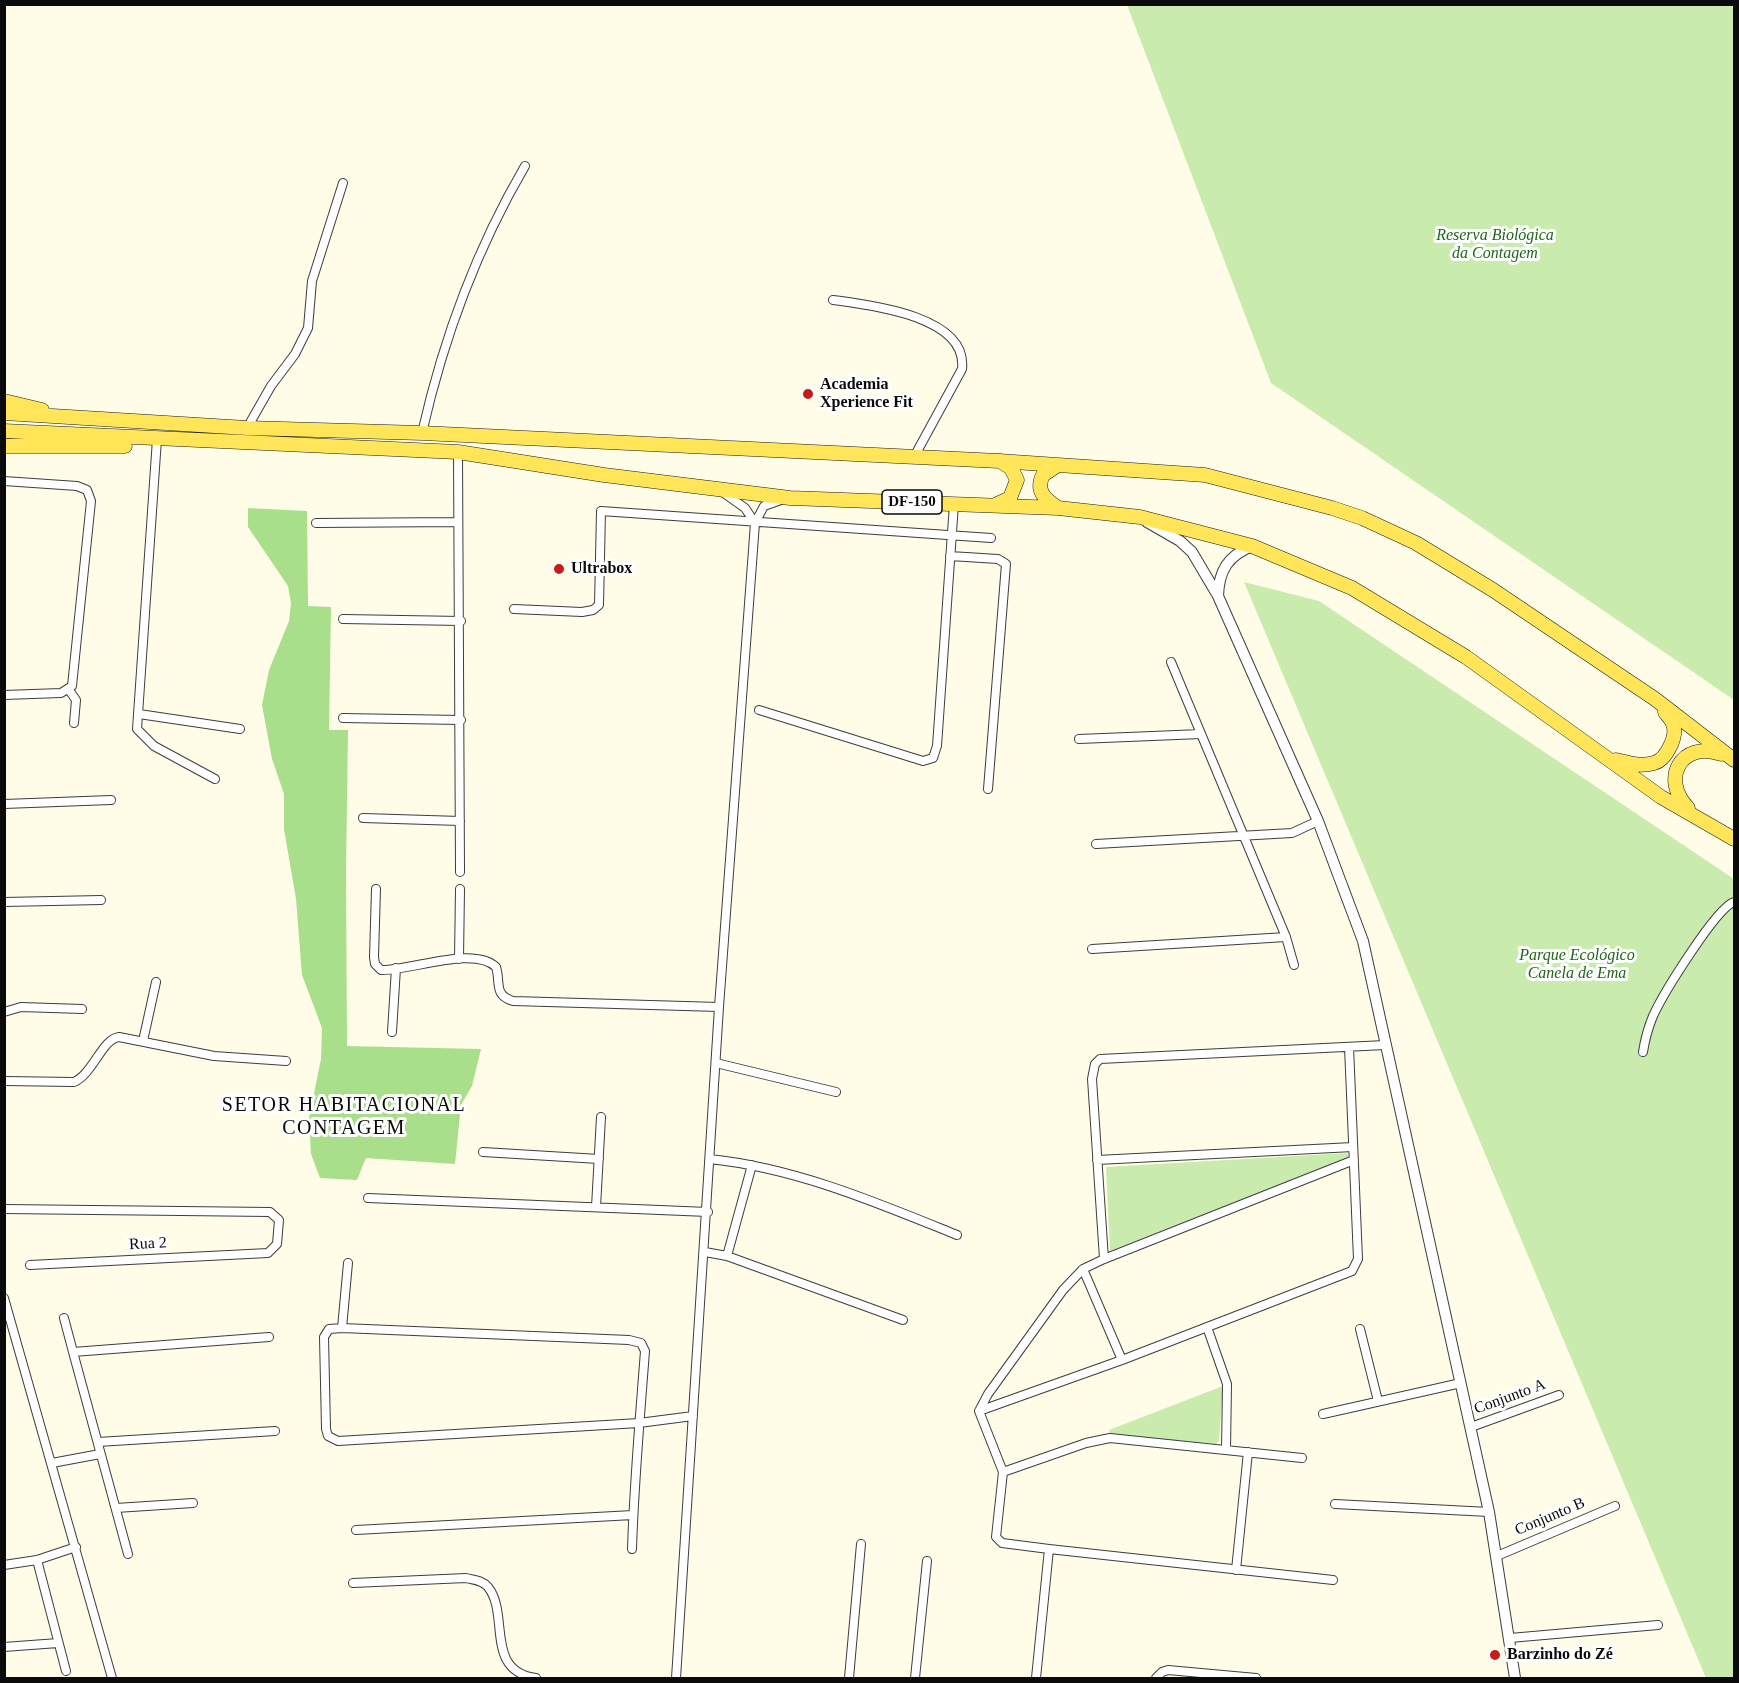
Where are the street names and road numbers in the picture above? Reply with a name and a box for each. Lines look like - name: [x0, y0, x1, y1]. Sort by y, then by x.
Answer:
- road number: DF-150: [882, 490, 942, 514]
- street label: Rua 2: [129, 1233, 167, 1255]
- street label: Conjunto A: [1471, 1375, 1549, 1419]
- street label: Conjunto B: [1512, 1494, 1588, 1540]

